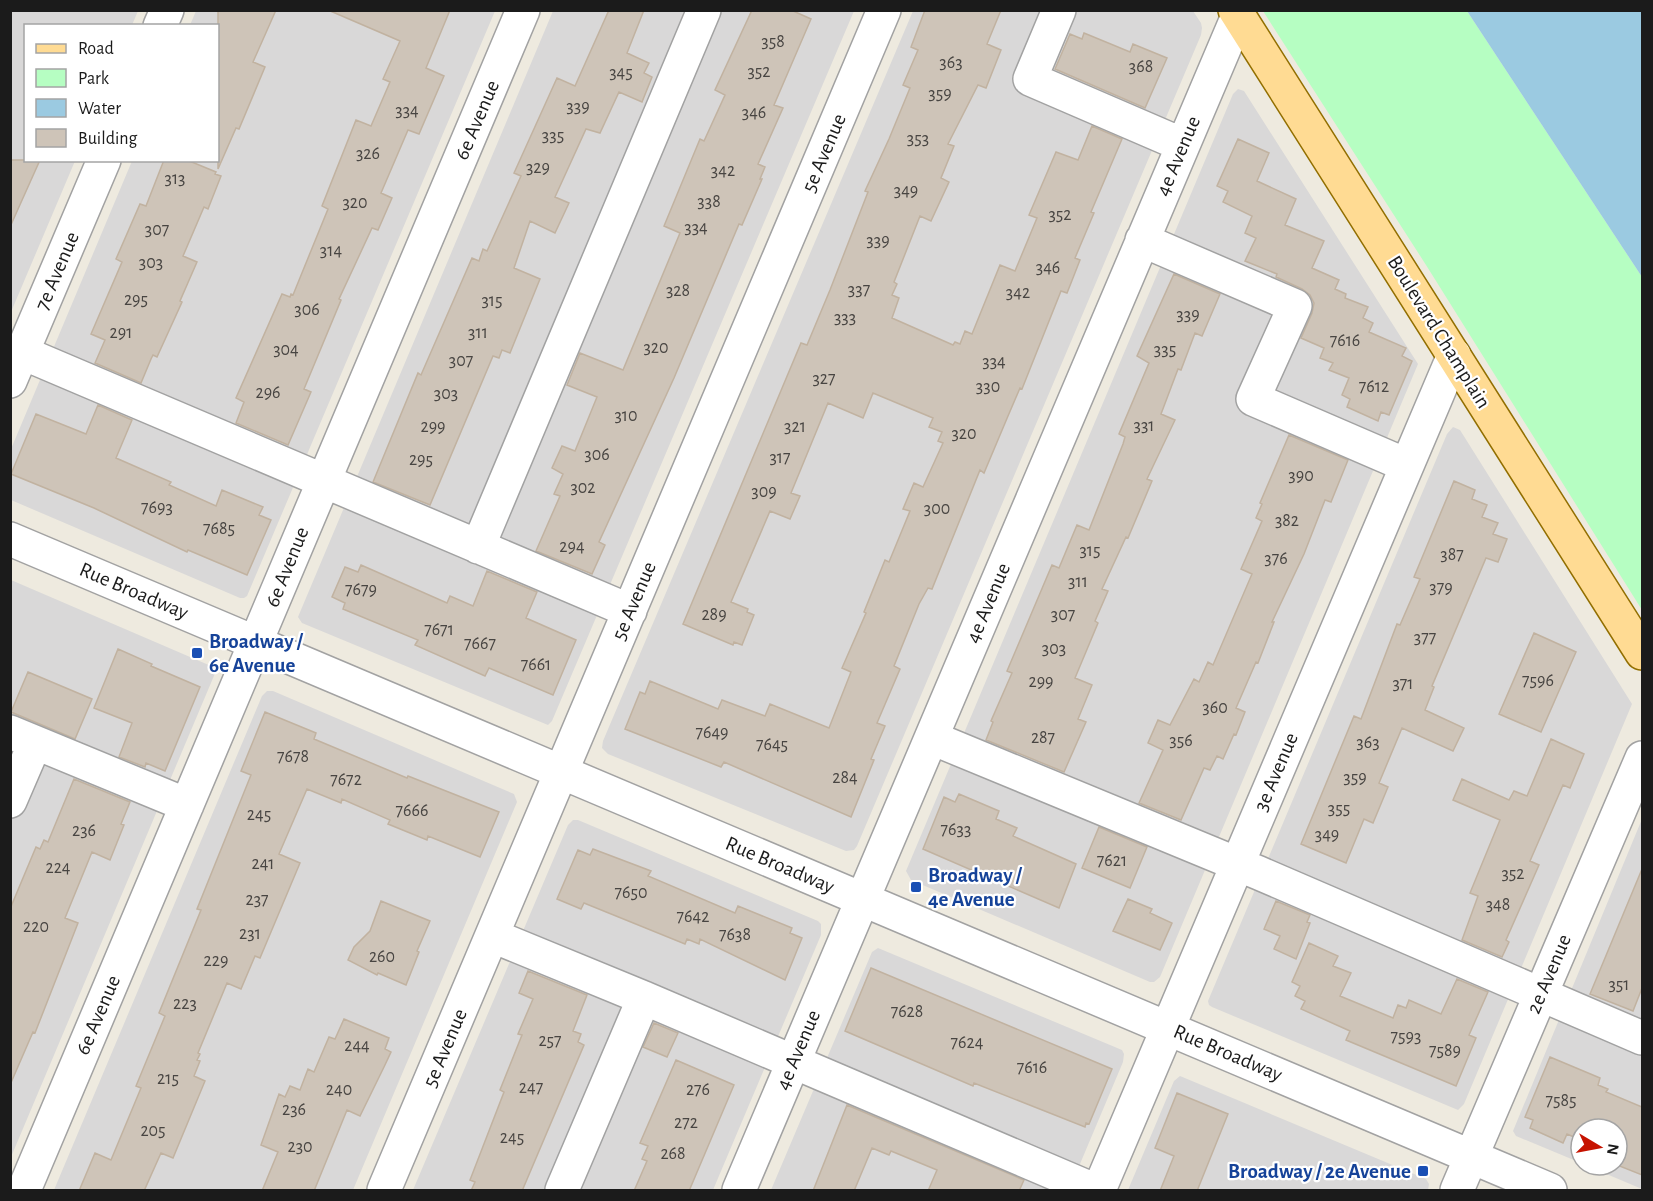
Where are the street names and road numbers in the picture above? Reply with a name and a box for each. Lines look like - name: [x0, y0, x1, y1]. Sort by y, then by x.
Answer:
- street label: 6e Avenue: [451, 77, 503, 163]
- street label: 5e Avenue: [798, 111, 850, 195]
- street label: 4e Avenue: [1152, 113, 1204, 199]
- street label: 7e Avenue: [31, 229, 83, 313]
- street label: Boulevard Champlain: [1384, 252, 1494, 412]
- street label: 6e Avenue: [261, 524, 313, 610]
- street label: Rue Broadway: [77, 559, 192, 623]
- street label: 5e Avenue: [608, 559, 660, 643]
- street label: 4e Avenue: [962, 560, 1014, 646]
- street label: 3e Avenue: [1250, 730, 1302, 814]
- street label: Rue Broadway: [723, 833, 838, 897]
- street label: 2e Avenue: [1523, 931, 1575, 1017]
- street label: 6e Avenue: [72, 972, 124, 1058]
- street label: 5e Avenue: [419, 1006, 471, 1090]
- street label: 4e Avenue: [772, 1007, 824, 1093]
- street label: Rue Broadway: [1171, 1021, 1286, 1085]

